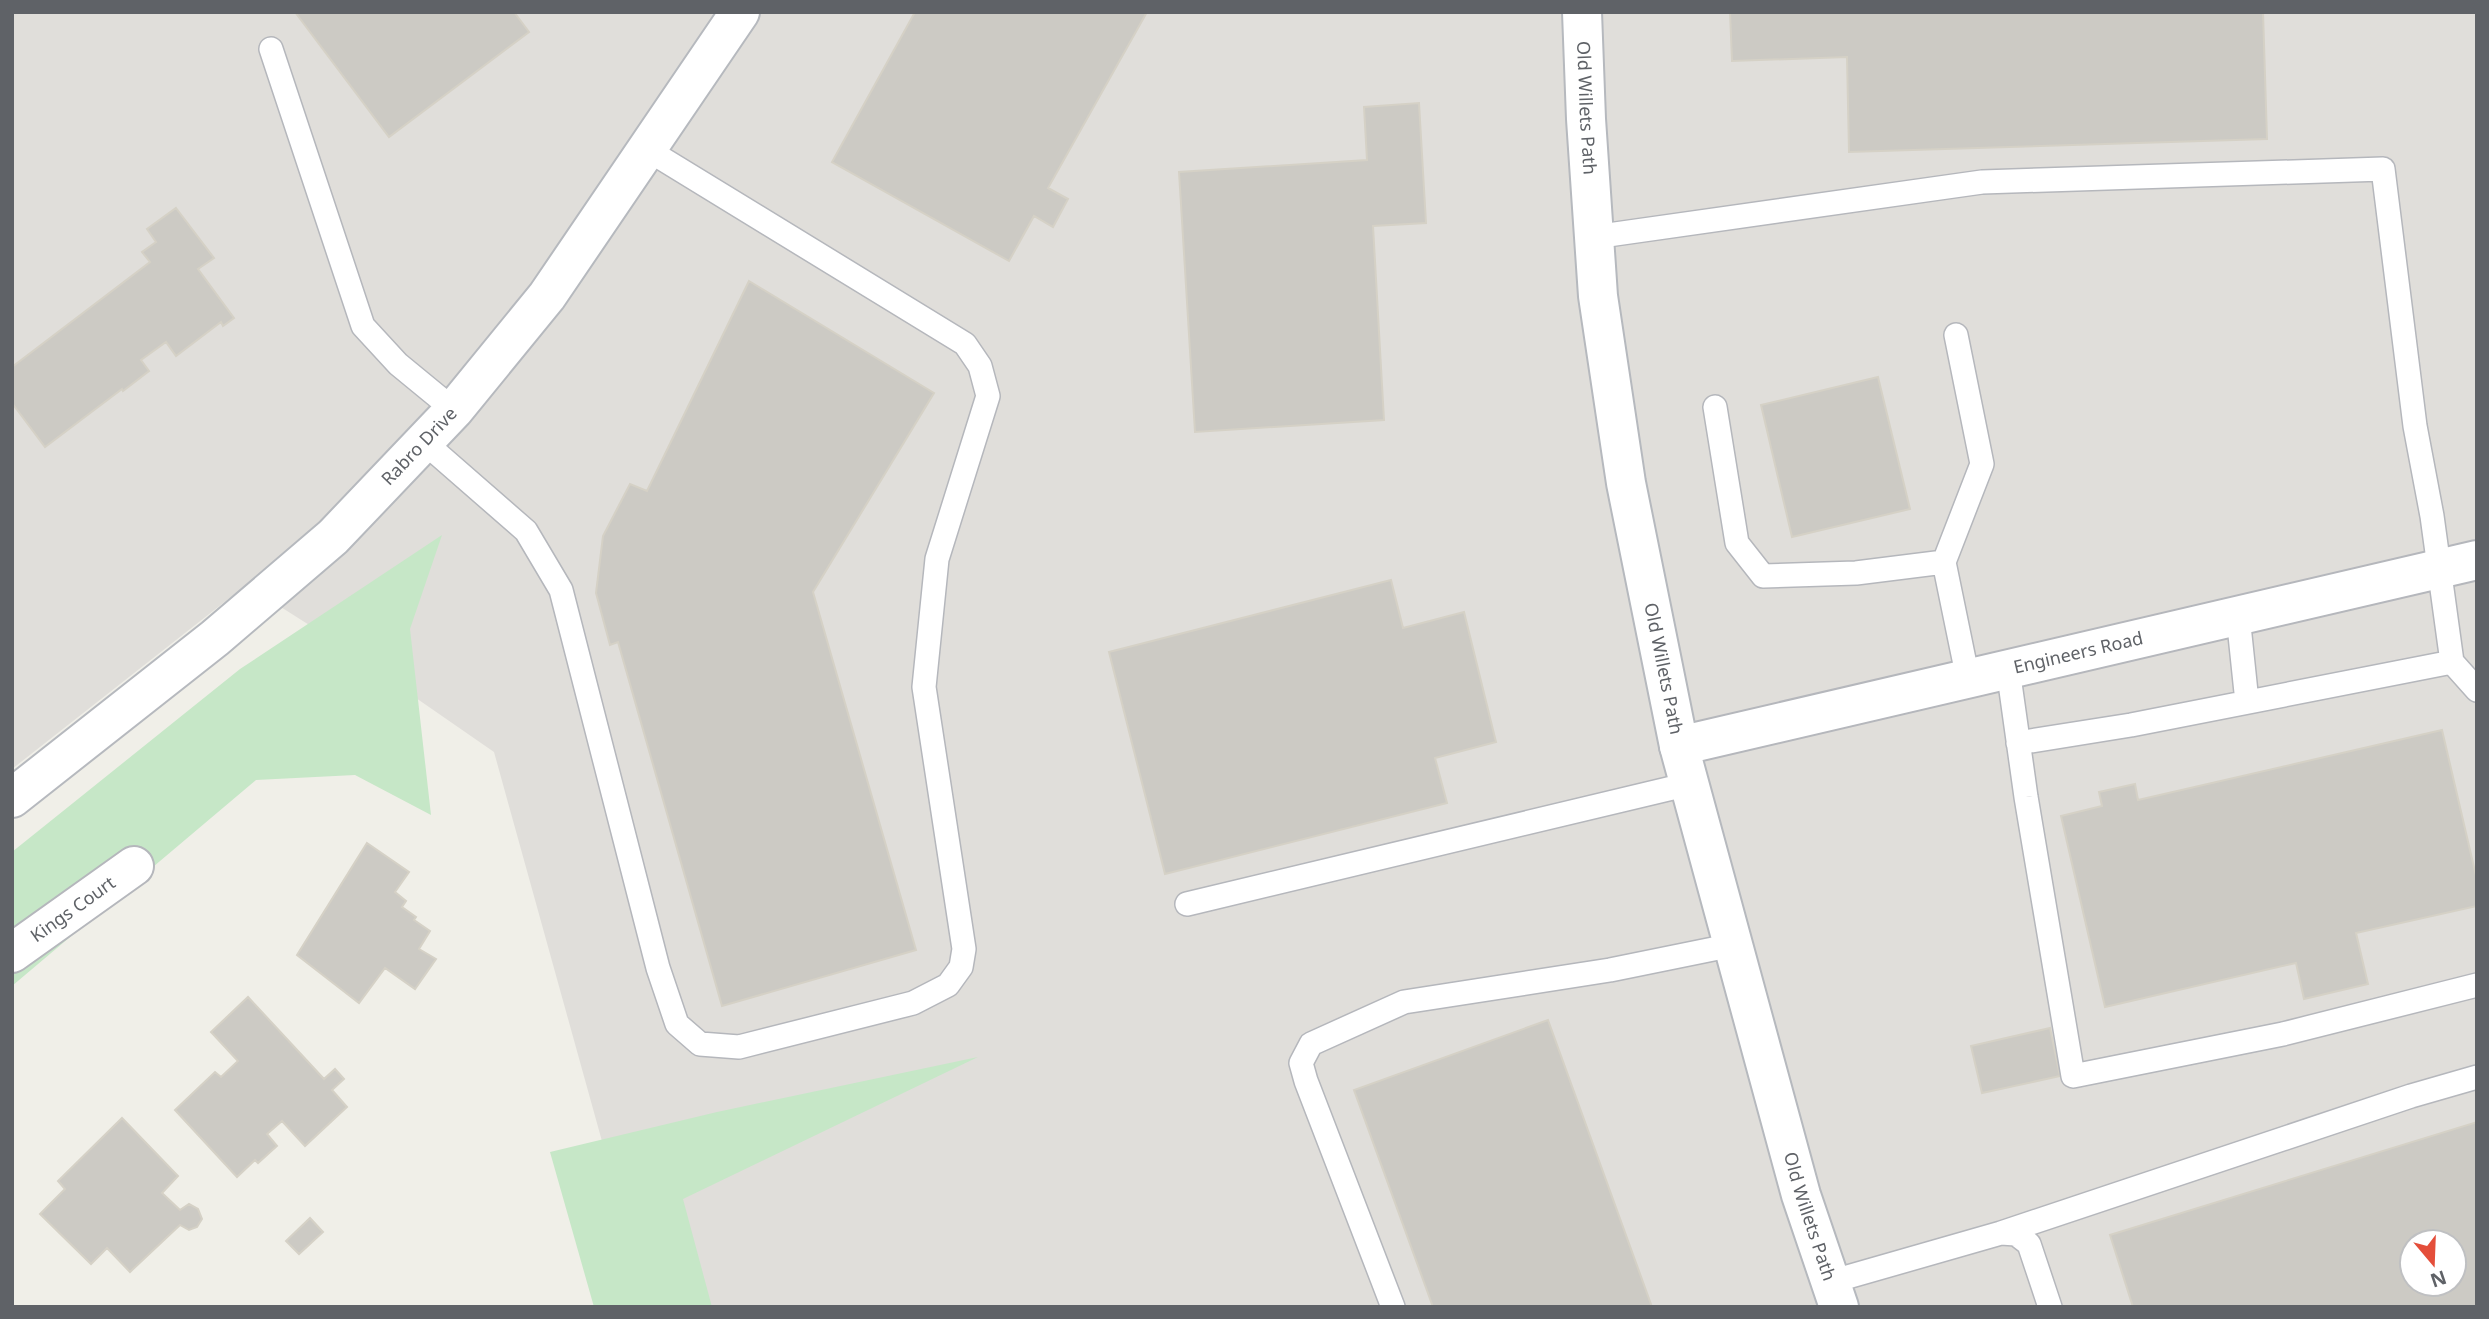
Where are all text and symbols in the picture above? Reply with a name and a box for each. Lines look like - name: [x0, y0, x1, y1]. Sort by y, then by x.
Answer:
- street label: Old Willets Path: [1572, 41, 1603, 175]
- street label: Rabro Drive: [376, 401, 462, 490]
- street label: Old Willets Path: [1639, 601, 1689, 736]
- street label: Engineers Road: [2011, 625, 2145, 679]
- street label: Kings Court: [25, 870, 120, 947]
- street label: Old Willets Path: [1779, 1149, 1842, 1284]
- north arrow: [2398, 1228, 2468, 1298]
- text: N: [2427, 1264, 2450, 1294]

